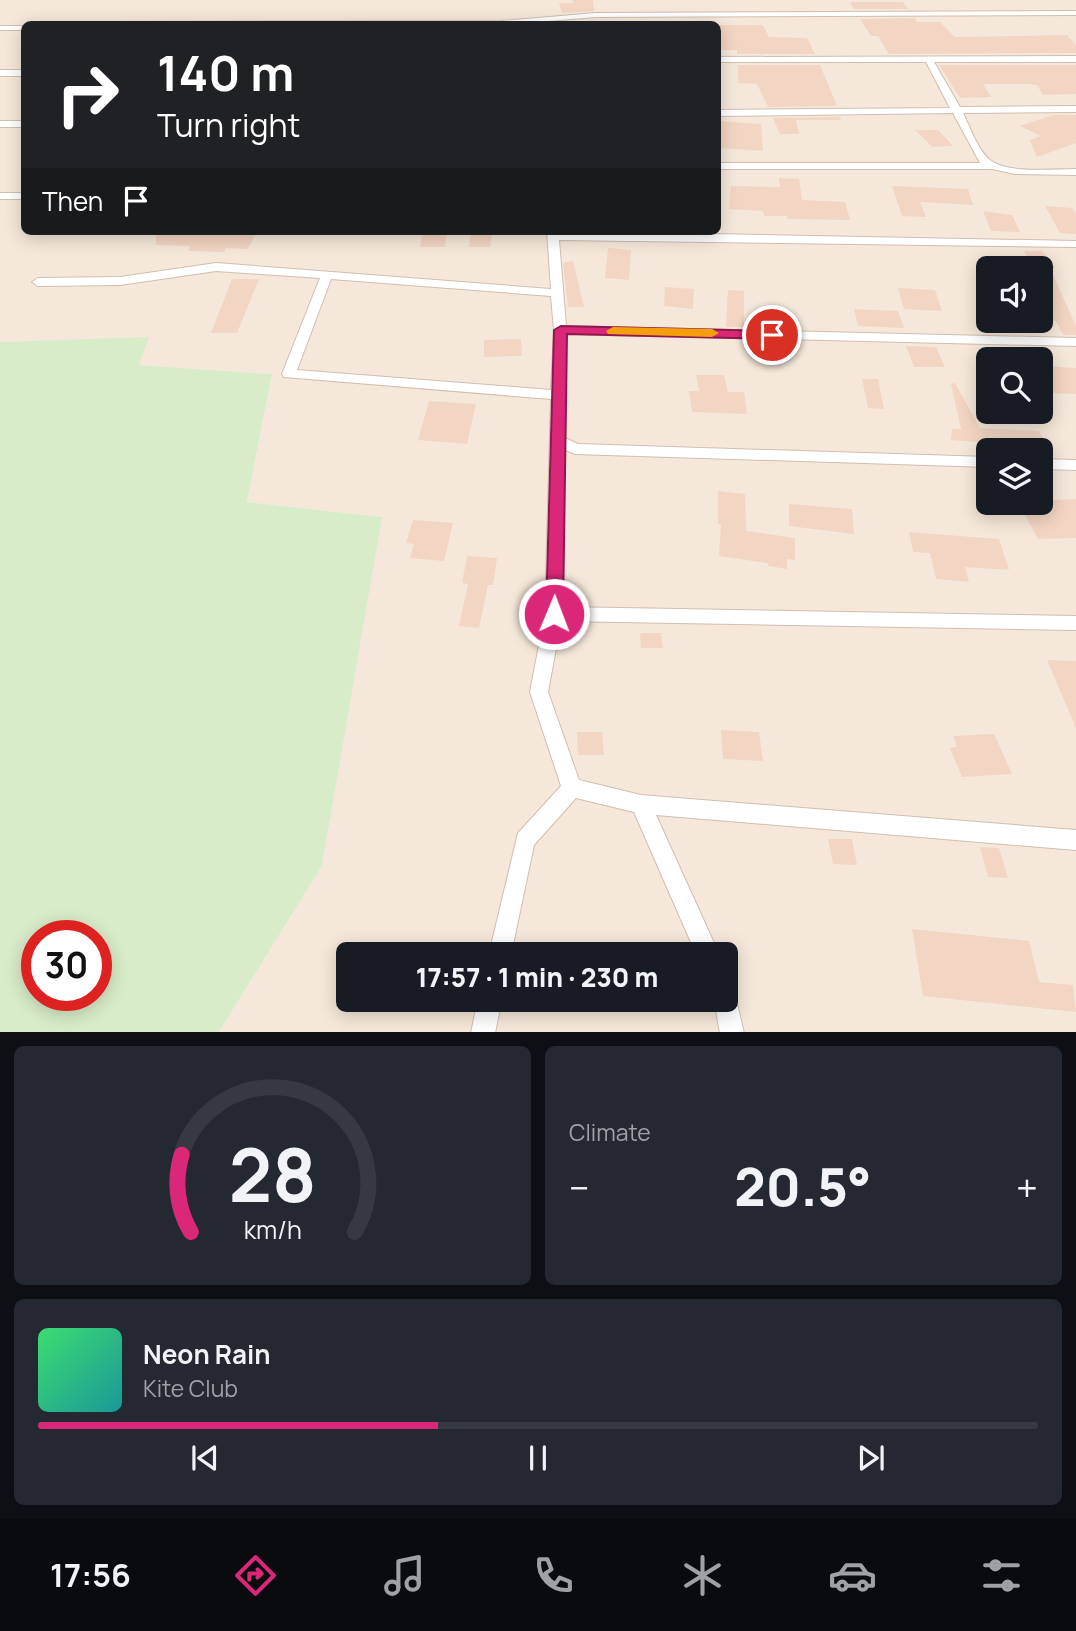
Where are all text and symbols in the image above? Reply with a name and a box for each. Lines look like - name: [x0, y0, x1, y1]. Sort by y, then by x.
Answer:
- text: 140 m: [157, 39, 294, 106]
- icon: right: [42, 49, 133, 140]
- text: Turn right: [157, 103, 300, 147]
- icon: arrive: [117, 182, 155, 220]
- text: Then: [42, 183, 103, 219]
- map controls: [976, 256, 1053, 515]
- button: sound: [976, 256, 1053, 333]
- pin: [742, 305, 802, 365]
- icon: arrive: [753, 316, 791, 354]
- button: search: [976, 347, 1053, 424]
- button: layers: [976, 438, 1053, 515]
- position arrow: [517, 577, 591, 651]
- speed limit sign: 30: [21, 920, 112, 1011]
- text: 17:57 · 1 min · 230 m: [416, 959, 658, 995]
- text: Climate: [569, 1116, 651, 1148]
- text: 28: [229, 1124, 316, 1224]
- text: 20.5°: [734, 1151, 871, 1222]
- text: −: [569, 1161, 590, 1213]
- text: +: [1016, 1161, 1038, 1213]
- text: km/h: [243, 1211, 302, 1246]
- text: Neon Rain: [143, 1336, 271, 1372]
- text: Kite Club: [143, 1372, 238, 1404]
- icon: previous: [186, 1439, 224, 1477]
- icon: pause: [519, 1439, 557, 1477]
- icon: next: [852, 1439, 890, 1477]
- icon: directions: [231, 1551, 280, 1600]
- icon: music: [380, 1551, 429, 1600]
- icon: phone: [529, 1551, 578, 1600]
- icon: climate: [678, 1551, 727, 1600]
- icon: car: [828, 1551, 877, 1600]
- icon: filters: [977, 1551, 1026, 1600]
- text: 17:56: [50, 1553, 131, 1597]

